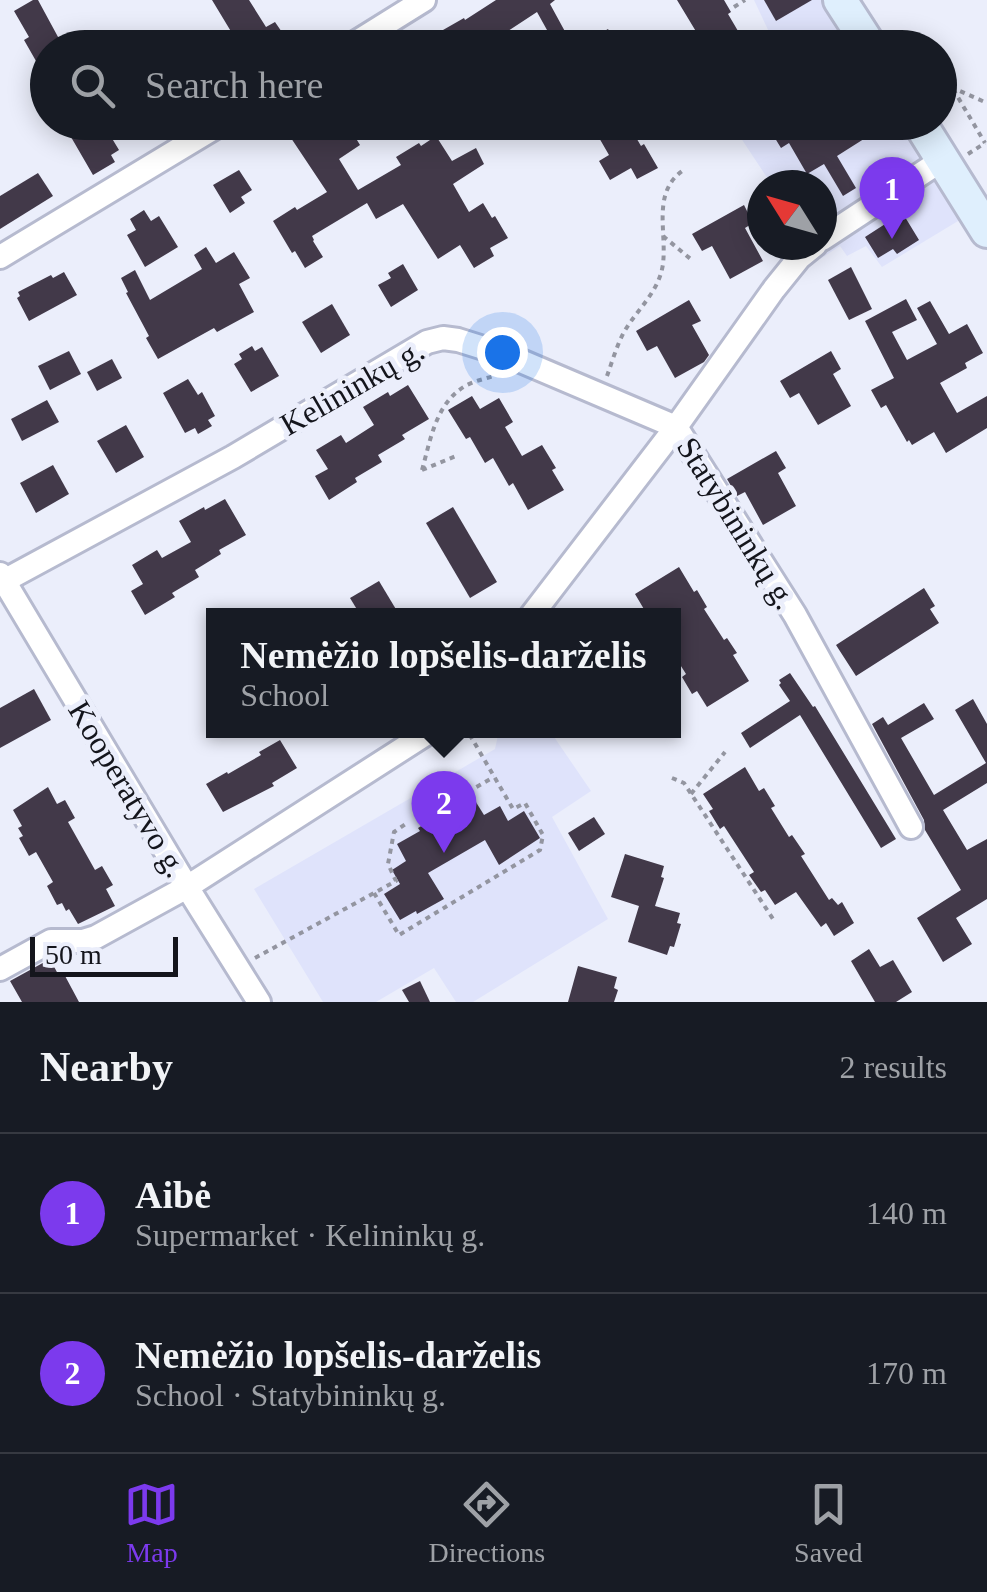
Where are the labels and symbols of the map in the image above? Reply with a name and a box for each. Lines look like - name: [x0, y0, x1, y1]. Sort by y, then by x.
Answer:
- pin: 1: [860, 156, 924, 239]
- north arrow: [747, 170, 837, 260]
- your location: [477, 327, 528, 378]
- street label: Kelininkų g.: [274, 331, 430, 443]
- street label: Statybininkų g.: [670, 431, 804, 615]
- street label: Kooperatyvo g.: [61, 694, 195, 884]
- pin: 2: [412, 770, 476, 853]
- scale bar: [30, 932, 178, 976]

